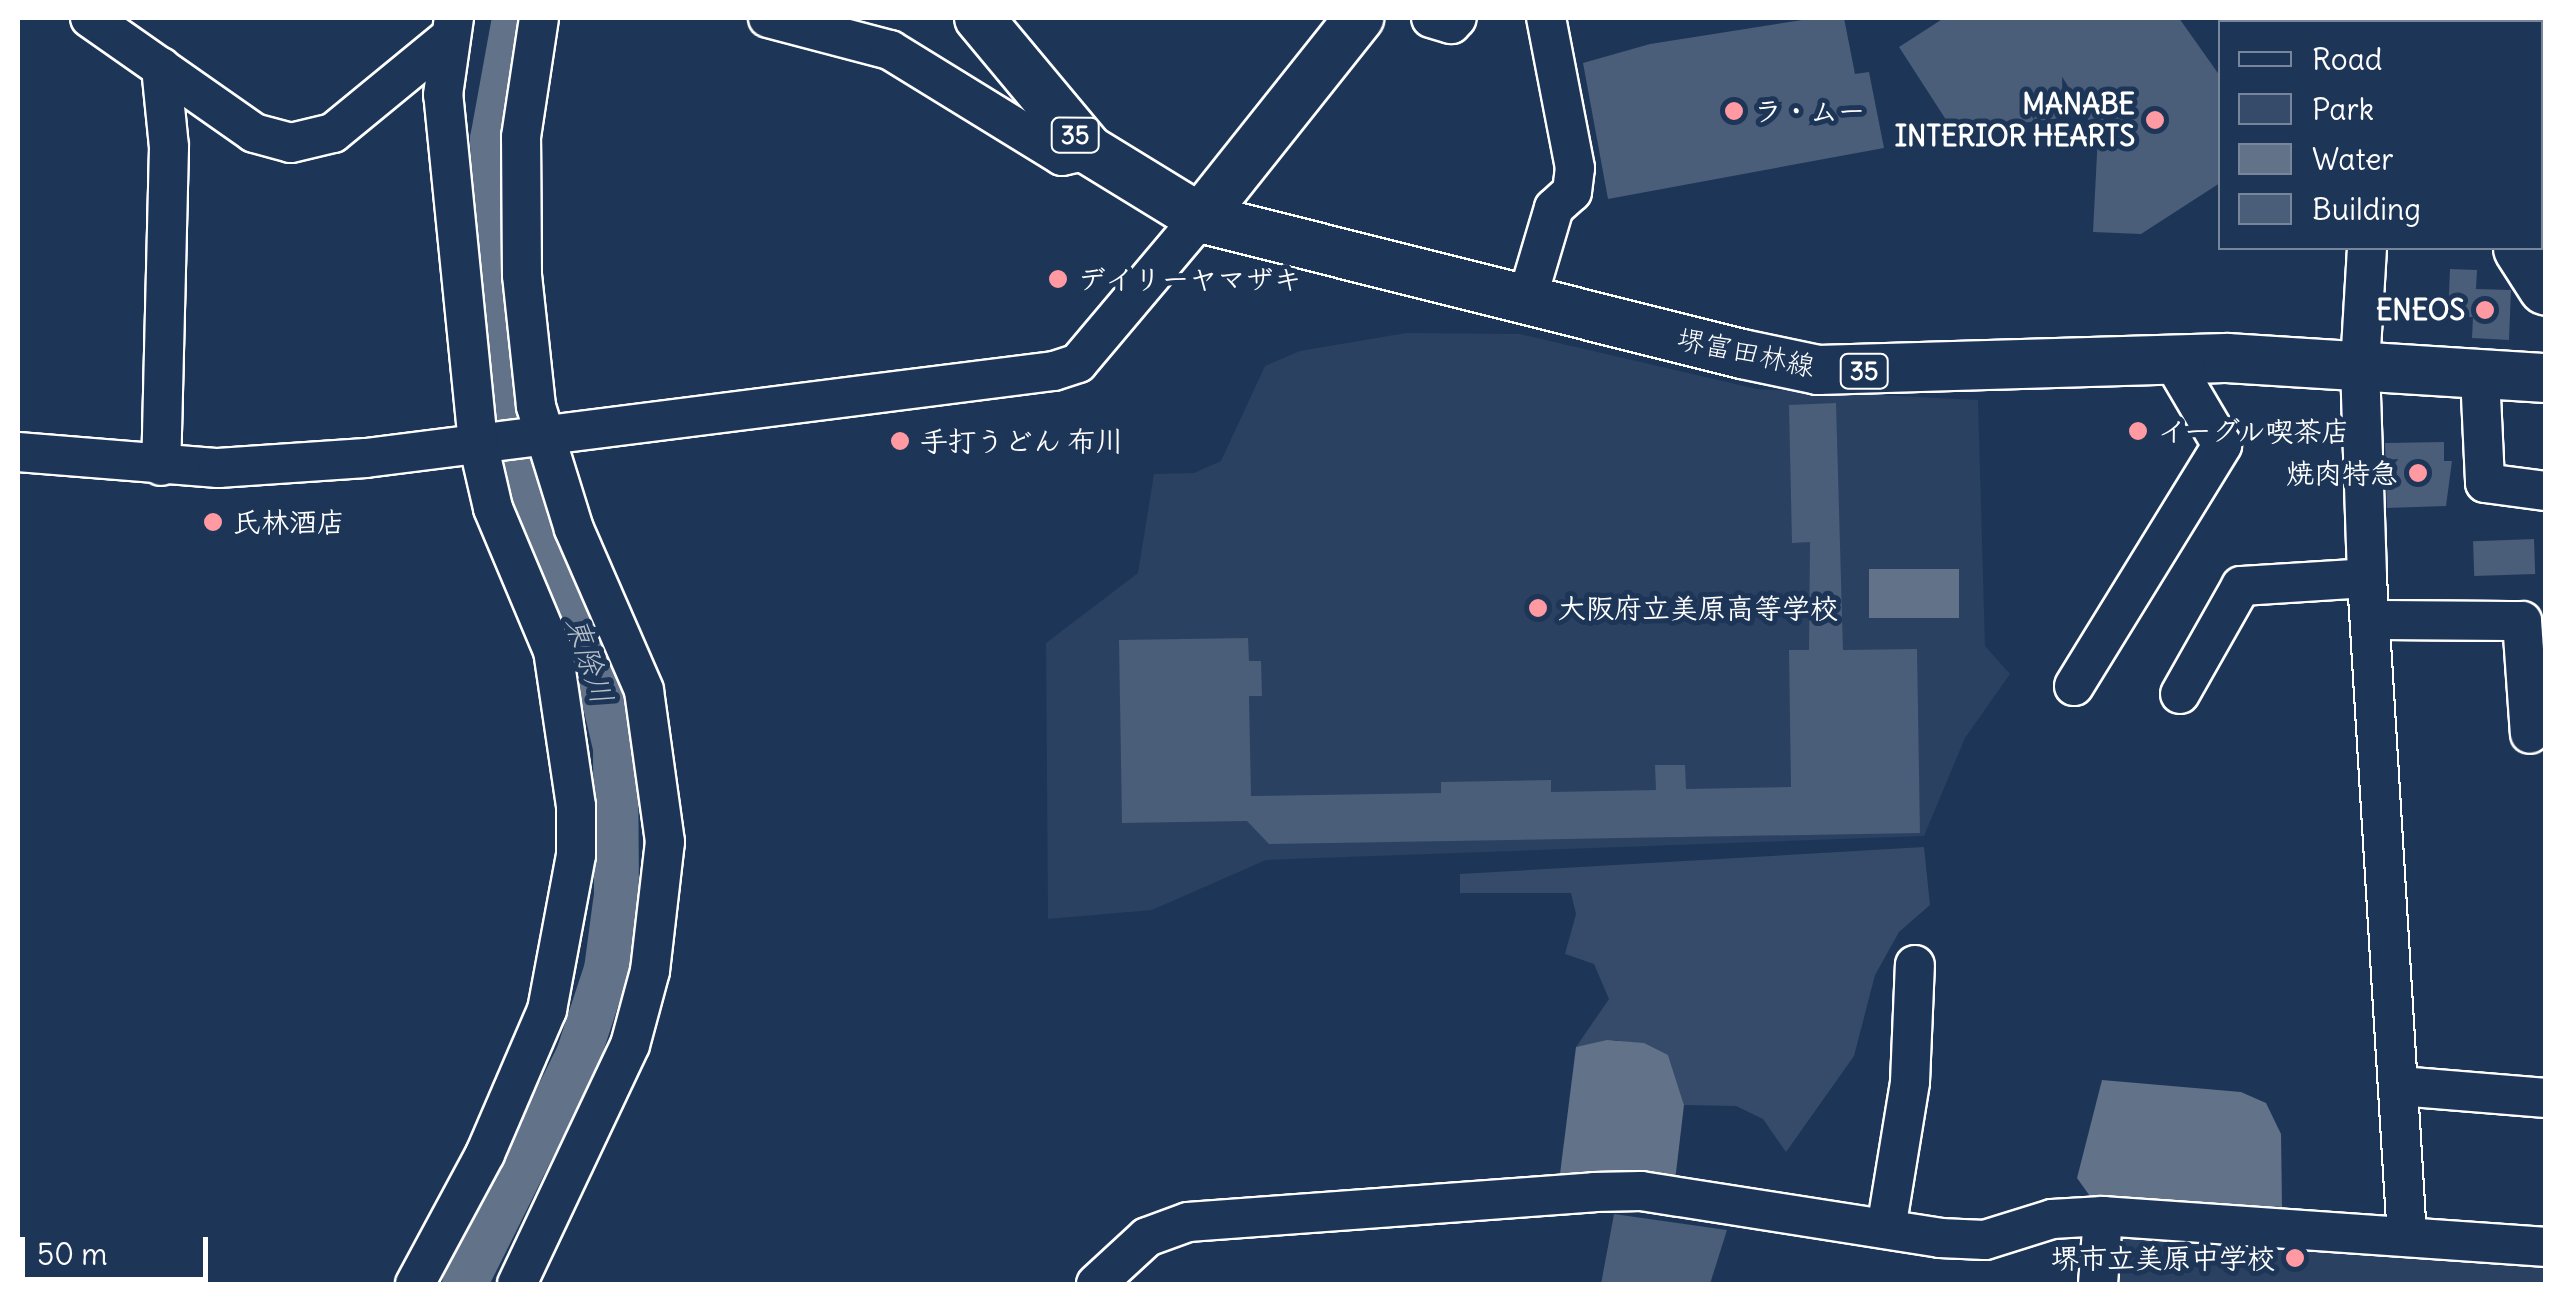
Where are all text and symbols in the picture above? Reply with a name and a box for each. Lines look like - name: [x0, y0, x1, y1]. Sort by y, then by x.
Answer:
- legend: [2218, 20, 2543, 250]
- text: Road: [2312, 40, 2382, 78]
- place label: MANABE INTERIOR HEARTS: [1895, 87, 2135, 153]
- text: Park: [2312, 90, 2374, 128]
- place label: ラ・ムー: [1754, 94, 1865, 128]
- marker: ラ・ムー: [1723, 100, 1745, 122]
- marker: MANABE INTERIOR HEARTS: [2144, 109, 2166, 131]
- road number: 35: [1050, 115, 1100, 155]
- text: Water: [2312, 140, 2394, 178]
- text: Building: [2312, 190, 2421, 228]
- place label: デイリーヤマザキ: [1078, 262, 1302, 296]
- marker: デイリーヤマザキ: [1047, 268, 1069, 290]
- place label: ENEOS: [2376, 293, 2465, 327]
- marker: ENEOS: [2474, 299, 2496, 321]
- street label: 堺富田林線: [1674, 321, 1818, 383]
- road number: 35: [1839, 351, 1889, 391]
- place label: イーグル喫茶店: [2158, 414, 2352, 448]
- marker: イーグル喫茶店: [2127, 420, 2149, 442]
- place label: 手打うどん 布川: [920, 424, 1123, 458]
- marker: 手打うどん 布川: [889, 430, 911, 452]
- place label: 焼肉特急: [2286, 456, 2398, 490]
- marker: 焼肉特急: [2407, 462, 2429, 484]
- place label: 氏林酒店: [233, 505, 345, 539]
- marker: 氏林酒店: [202, 511, 224, 533]
- place label: 大阪府立美原高等学校: [1558, 591, 1838, 625]
- marker: 大阪府立美原高等学校: [1527, 597, 1549, 619]
- water label: 東除川: [559, 612, 621, 708]
- scale bar: [25, 1217, 212, 1279]
- text: 50 m: [37, 1235, 107, 1273]
- place label: 堺市立美原中学校: [2051, 1241, 2275, 1275]
- marker: 堺市立美原中学校: [2284, 1247, 2306, 1269]

